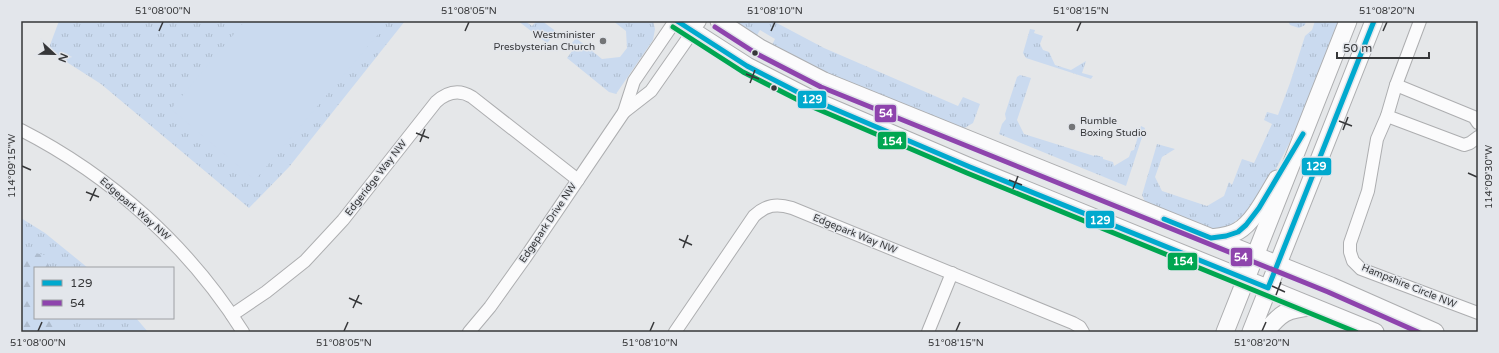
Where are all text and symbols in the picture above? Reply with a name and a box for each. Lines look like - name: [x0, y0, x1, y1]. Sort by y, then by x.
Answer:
- text: 51°08'00"N: [135, 5, 191, 17]
- text: 51°08'05"N: [441, 5, 497, 17]
- text: 51°08'10"N: [747, 5, 803, 17]
- text: 51°08'15"N: [1053, 5, 1109, 17]
- text: 51°08'20"N: [1359, 5, 1415, 17]
- place label: Westminister Presbysterian Church: [494, 29, 595, 53]
- north arrow: [34, 34, 74, 74]
- scale bar: [1337, 34, 1429, 60]
- marker: Westminister Presbysterian Church: [598, 36, 608, 46]
- text: 50 m: [1343, 41, 1372, 55]
- unlabelled marker: [750, 48, 760, 58]
- text: N: [55, 51, 70, 64]
- unlabelled marker: [769, 83, 779, 93]
- line badge: 129: [797, 90, 827, 109]
- text: 129: [802, 93, 822, 106]
- line badge: 54: [874, 104, 897, 123]
- text: 54: [879, 107, 893, 120]
- place label: Rumble Boxing Studio: [1080, 115, 1146, 139]
- marker: Rumble Boxing Studio: [1067, 122, 1077, 132]
- line badge: 154: [877, 131, 907, 150]
- text: 114°09'15"W: [6, 134, 18, 198]
- text: 154: [882, 135, 902, 148]
- street label: Edgeridge Way NW: [343, 138, 409, 218]
- text: 114°09'30"W: [1483, 145, 1495, 209]
- line badge: 129: [1301, 157, 1332, 176]
- text: 129: [1306, 160, 1326, 173]
- street label: Edgepark Way NW: [97, 175, 173, 243]
- street label: Edgepark Drive NW: [517, 181, 579, 265]
- line badge: 129: [1085, 210, 1115, 229]
- street label: Edgepark Way NW: [811, 212, 899, 256]
- text: 129: [1090, 214, 1110, 227]
- line badge: 54: [1230, 247, 1253, 267]
- text: 54: [1234, 251, 1248, 264]
- line badge: 154: [1167, 252, 1198, 271]
- text: 154: [1173, 255, 1193, 268]
- street label: Hampshire Circle NW: [1360, 261, 1458, 311]
- legend: [34, 267, 174, 319]
- text: 129: [70, 276, 93, 290]
- text: 54: [70, 296, 86, 310]
- text: 51°08'00"N: [10, 337, 66, 349]
- text: 51°08'05"N: [316, 337, 372, 349]
- text: 51°08'10"N: [622, 337, 678, 349]
- text: 51°08'15"N: [928, 337, 984, 349]
- text: 51°08'20"N: [1234, 337, 1290, 349]

